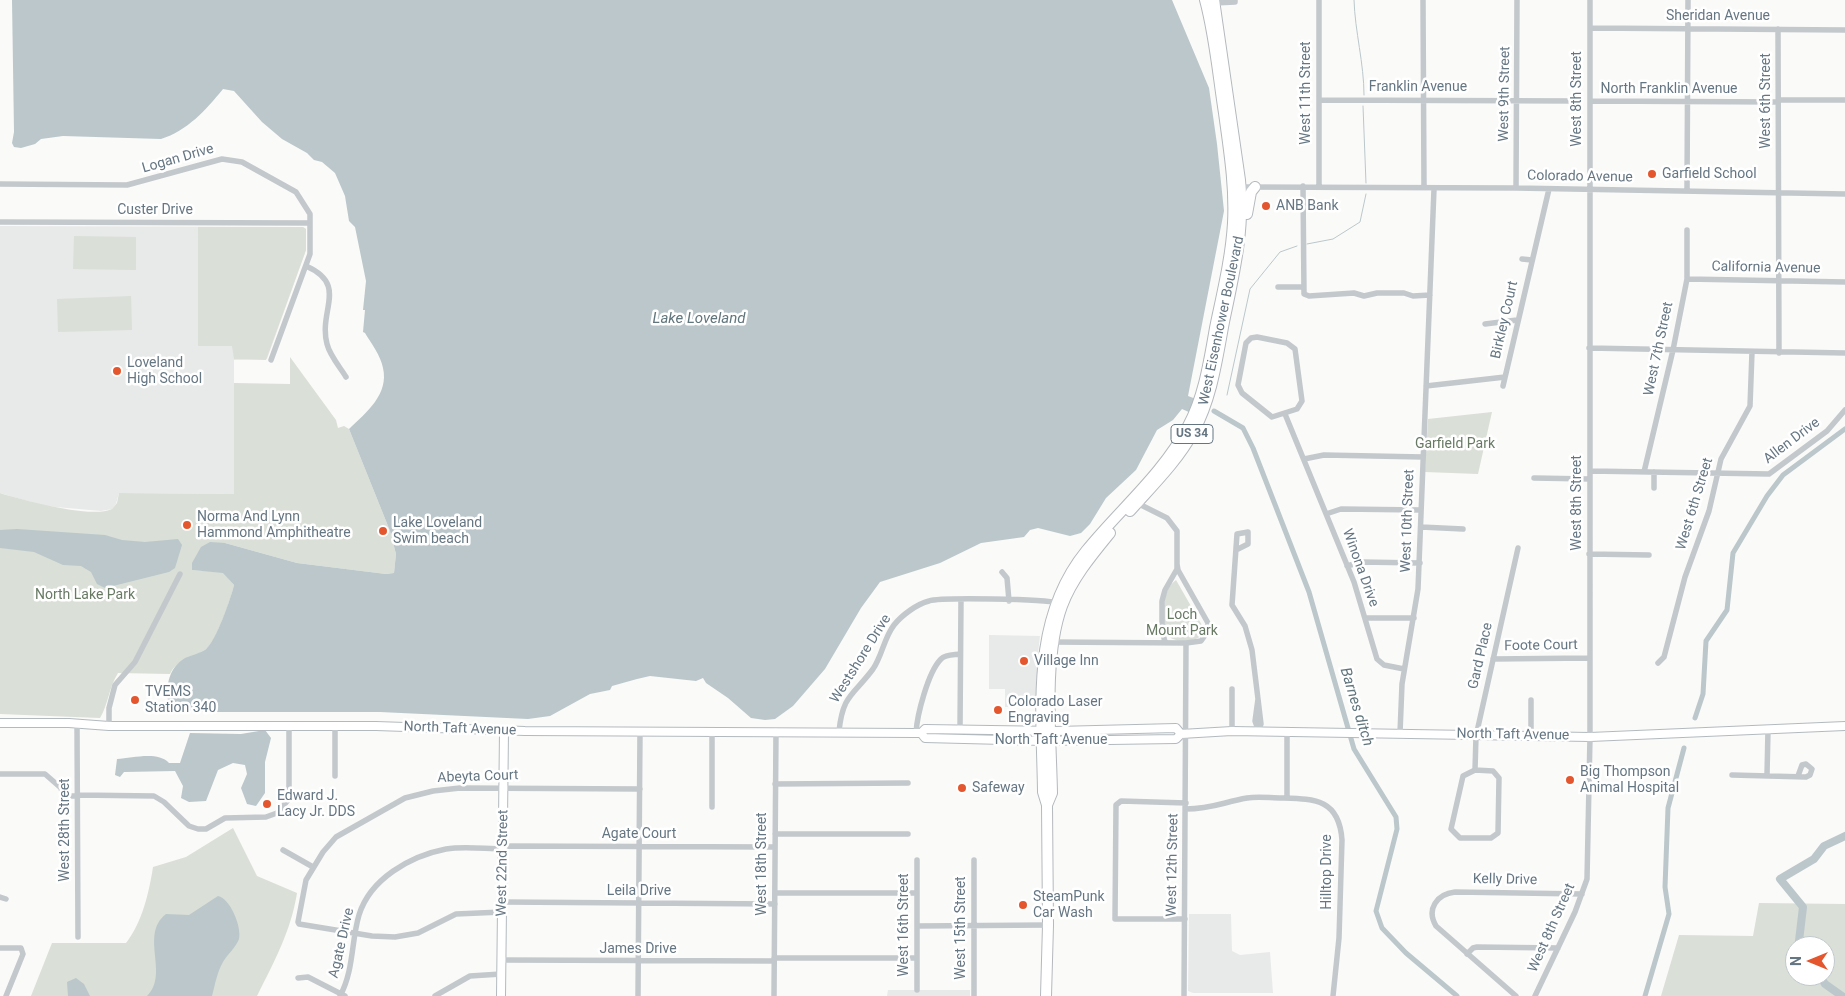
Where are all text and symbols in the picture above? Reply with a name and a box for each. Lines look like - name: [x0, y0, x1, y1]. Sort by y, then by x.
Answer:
- street label: Sheridan Avenue: [1666, 8, 1770, 24]
- street label: West 11th Street: [1298, 41, 1314, 145]
- street label: West 9th Street: [1496, 46, 1514, 142]
- street label: West 8th Street: [1569, 51, 1585, 147]
- street label: West 6th Street: [1758, 53, 1774, 149]
- street label: Franklin Avenue: [1369, 79, 1467, 95]
- street label: North Franklin Avenue: [1600, 81, 1738, 97]
- street label: Logan Drive: [140, 141, 216, 177]
- place label: Garfield School: [1662, 166, 1757, 182]
- street label: Colorado Avenue: [1527, 168, 1633, 186]
- marker: Garfield School: [1646, 168, 1658, 180]
- place label: ANB Bank: [1276, 198, 1338, 214]
- marker: ANB Bank: [1260, 200, 1272, 212]
- street label: Custer Drive: [117, 202, 193, 218]
- street label: West Eisenhower Boulevard: [1196, 235, 1248, 407]
- street label: California Avenue: [1711, 259, 1821, 277]
- street label: Birkley Court: [1488, 279, 1522, 361]
- street label: West 7th Street: [1641, 301, 1677, 397]
- water label: Lake Loveland: [653, 310, 745, 328]
- place label: Loveland High School: [127, 355, 202, 388]
- marker: Loveland High School: [111, 365, 123, 377]
- street label: Allen Drive: [1761, 414, 1823, 468]
- road number: US 34: [1171, 424, 1213, 444]
- park label: Garfield Park: [1415, 436, 1495, 452]
- street label: West 8th Street: [1569, 455, 1585, 551]
- street label: West 6th Street: [1673, 456, 1717, 552]
- street label: West 10th Street: [1398, 469, 1418, 573]
- place label: Norma And Lynn Hammond Amphitheatre: [197, 509, 351, 542]
- place label: Lake Loveland Swim beach: [393, 515, 482, 548]
- marker: Norma And Lynn Hammond Amphitheatre: [181, 519, 193, 531]
- marker: Lake Loveland Swim beach: [377, 525, 389, 537]
- street label: Winona Drive: [1338, 527, 1382, 609]
- park label: North Lake Park: [35, 587, 135, 603]
- park label: Loch Mount Park: [1146, 607, 1218, 640]
- street label: Westshore Drive: [827, 612, 895, 706]
- street label: Gard Place: [1465, 621, 1497, 691]
- street label: Foote Court: [1504, 637, 1578, 655]
- place label: Village Inn: [1034, 653, 1099, 669]
- marker: Village Inn: [1018, 655, 1030, 667]
- water label: Barnes ditch: [1336, 666, 1376, 748]
- place label: TVEMS Station 340: [145, 684, 216, 716]
- marker: TVEMS Station 340: [129, 694, 141, 706]
- place label: Colorado Laser Engraving: [1008, 694, 1102, 726]
- marker: Colorado Laser Engraving: [992, 704, 1004, 716]
- street label: North Taft Avenue: [403, 719, 517, 739]
- street label: North Taft Avenue: [1457, 726, 1569, 744]
- street label: North Taft Avenue: [995, 732, 1107, 748]
- place label: Big Thompson Animal Hospital: [1580, 764, 1679, 796]
- street label: Abeyta Court: [437, 767, 519, 787]
- marker: Big Thompson Animal Hospital: [1564, 774, 1576, 786]
- street label: West 28th Street: [57, 778, 73, 882]
- place label: Safeway: [972, 780, 1025, 796]
- marker: Safeway: [956, 782, 968, 794]
- place label: Edward J. Lacy Jr. DDS: [277, 788, 355, 820]
- marker: Edward J. Lacy Jr. DDS: [261, 798, 273, 810]
- street label: West 22nd Street: [494, 810, 512, 916]
- street label: West 18th Street: [754, 812, 770, 916]
- street label: West 12th Street: [1164, 813, 1182, 917]
- street label: Agate Court: [602, 826, 676, 842]
- street label: Hilltop Drive: [1319, 834, 1335, 910]
- street label: Kelly Drive: [1473, 871, 1537, 889]
- street label: West 16th Street: [896, 873, 912, 977]
- street label: West 15th Street: [953, 876, 969, 980]
- street label: West 8th Street: [1525, 881, 1579, 975]
- street label: Leila Drive: [607, 883, 671, 899]
- place label: SteamPunk Car Wash: [1033, 889, 1105, 922]
- marker: SteamPunk Car Wash: [1017, 899, 1029, 911]
- street label: Agate Drive: [326, 906, 358, 980]
- north arrow: [1785, 936, 1835, 986]
- street label: James Drive: [599, 941, 677, 957]
- text: N: [1788, 956, 1804, 966]

